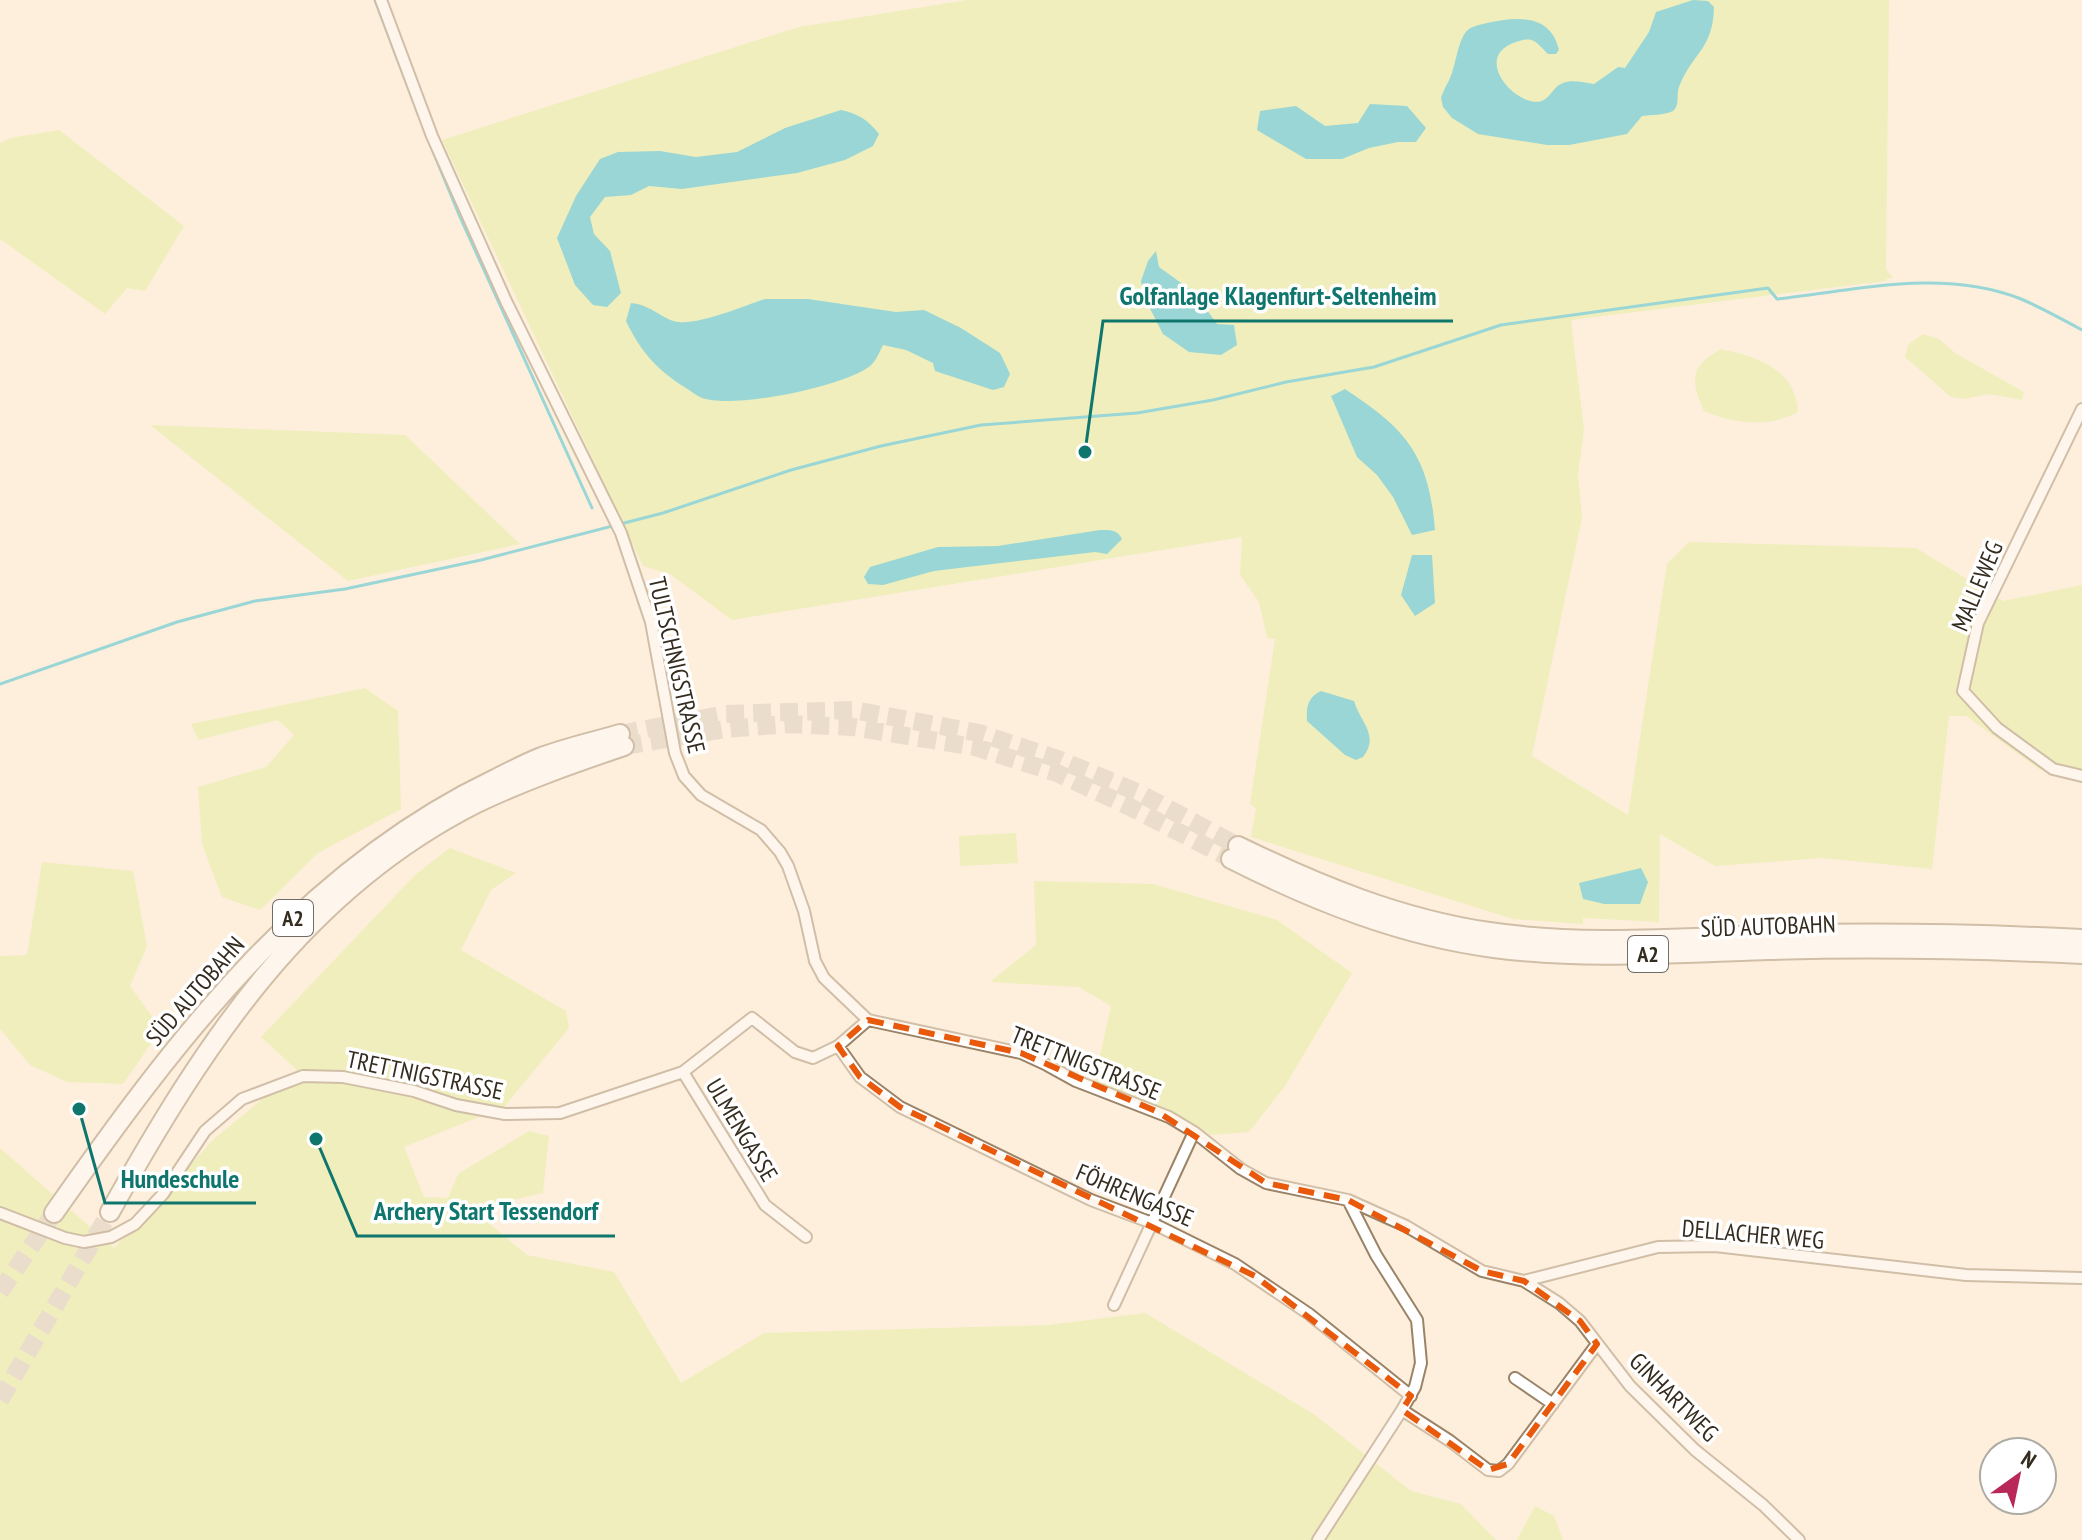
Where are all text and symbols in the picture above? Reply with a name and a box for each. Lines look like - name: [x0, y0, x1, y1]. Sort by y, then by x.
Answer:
- callout: Golfanlage Klagenfurt-Seltenheim: [1103, 271, 1453, 321]
- text: Golfanlage Klagenfurt-Seltenheim: [1119, 279, 1437, 312]
- street label: MALLEWEG: [1944, 536, 2010, 636]
- street label: TULTSCHNIGSTRASSE: [642, 574, 712, 756]
- road number: A2: [273, 900, 313, 936]
- street label: SÜD AUTOBAHN: [1700, 908, 1836, 944]
- street label: SÜD AUTOBAHN: [139, 930, 251, 1052]
- road number: A2: [1628, 936, 1668, 972]
- street label: TRETTNIGSTRASSE: [1007, 1019, 1165, 1107]
- street label: TRETTNIGSTRASSE: [344, 1043, 506, 1107]
- street label: ULMENGASSE: [699, 1073, 785, 1187]
- callout: Hundeschule: [105, 1153, 256, 1203]
- street label: FÖHRENGASSE: [1072, 1156, 1198, 1234]
- text: Hundeschule: [121, 1162, 239, 1195]
- callout: Archery Start Tessendorf: [357, 1186, 615, 1236]
- text: Archery Start Tessendorf: [373, 1194, 600, 1227]
- street label: DELLACHER WEG: [1681, 1212, 1825, 1256]
- street label: GINHARTWEG: [1623, 1346, 1725, 1448]
- north arrow: [1978, 1436, 2058, 1516]
- text: N: [2016, 1444, 2042, 1474]

